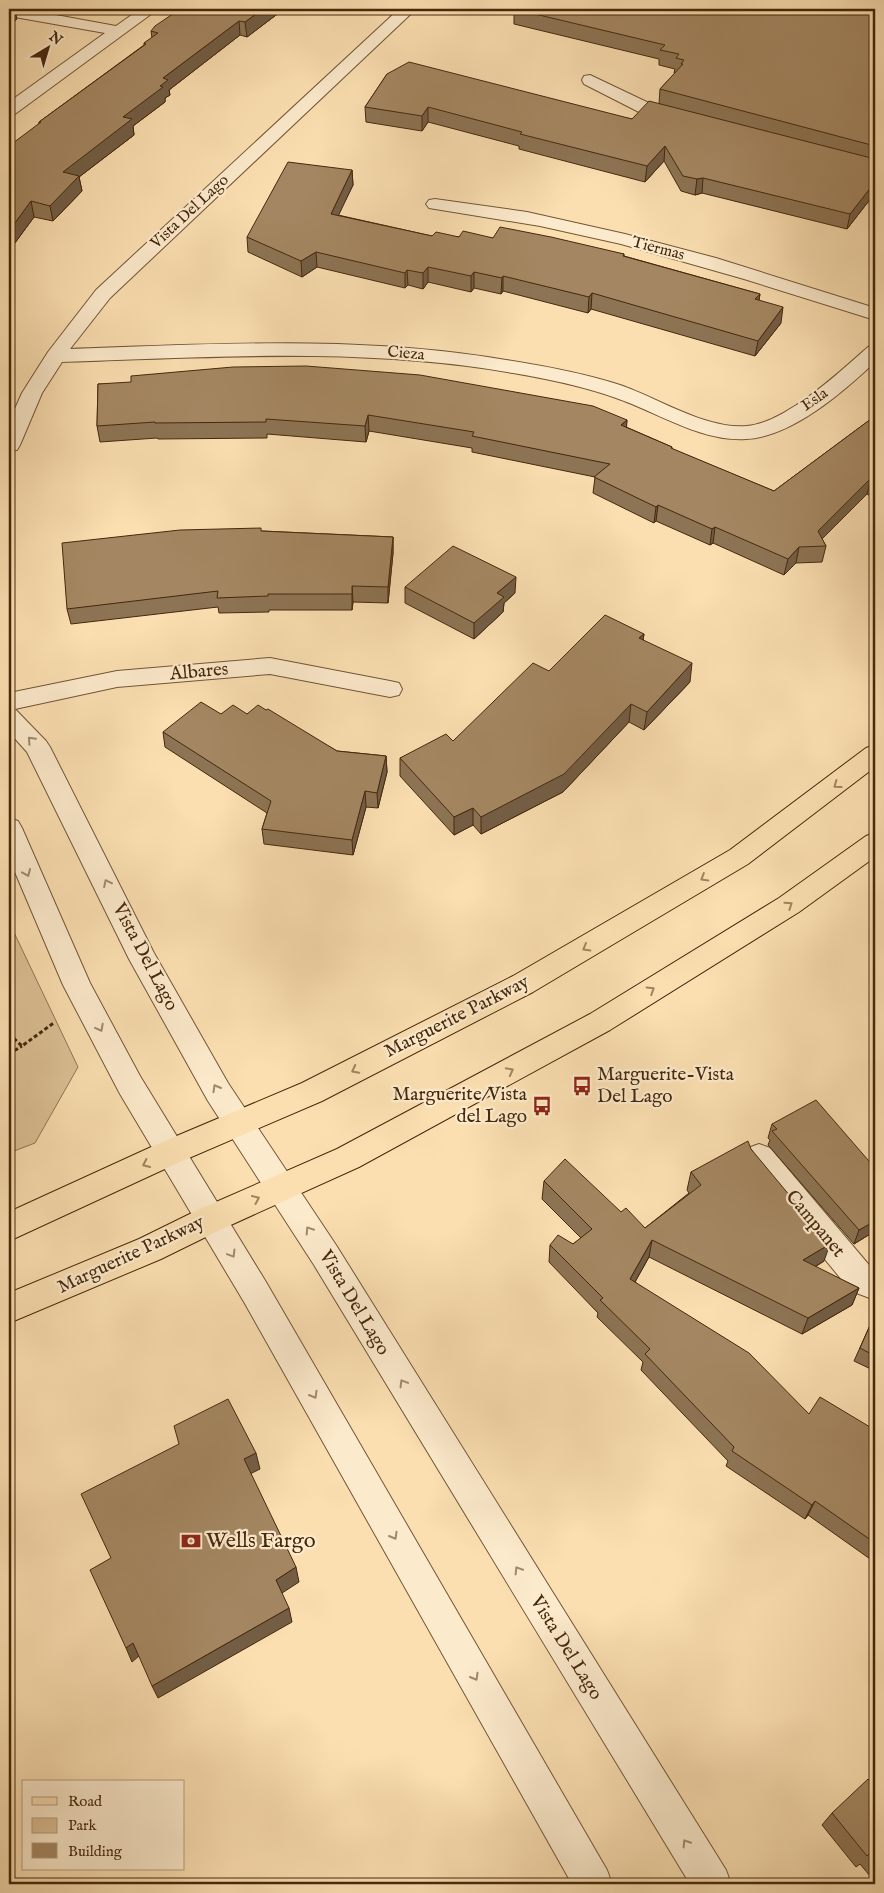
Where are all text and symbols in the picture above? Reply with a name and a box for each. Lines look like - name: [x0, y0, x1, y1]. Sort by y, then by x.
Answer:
- north arrow: [22, 22, 72, 72]
- text: N: [44, 27, 66, 49]
- street label: Vista Del Lago: [146, 170, 234, 254]
- street label: Tiermas: [629, 232, 687, 266]
- street label: Cieza: [387, 342, 426, 366]
- street label: Esla: [798, 384, 832, 416]
- street label: Albares: [168, 657, 229, 687]
- one-way arrow: [28, 737, 37, 746]
- one-way arrow: [833, 779, 843, 788]
- one-way arrow: [21, 868, 32, 877]
- one-way arrow: [700, 871, 709, 881]
- one-way arrow: [102, 879, 113, 888]
- street label: Vista Del Lago: [106, 898, 183, 1015]
- one-way arrow: [783, 902, 793, 911]
- one-way arrow: [583, 941, 592, 951]
- street label: Marguerite Parkway: [381, 970, 534, 1064]
- one-way arrow: [646, 987, 655, 997]
- one-way arrow: [94, 1022, 104, 1031]
- place label: Marguerite-Vista Del Lago: [597, 1063, 735, 1109]
- one-way arrow: [351, 1064, 360, 1074]
- one-way arrow: [505, 1067, 514, 1077]
- bus stop icon: Marguerite-Vista Del Lago: [571, 1075, 593, 1097]
- place label: Marguerite/Vista del Lago: [392, 1083, 528, 1129]
- one-way arrow: [213, 1085, 223, 1094]
- bus stop icon: Marguerite/Vista del Lago: [531, 1095, 553, 1117]
- one-way arrow: [142, 1158, 151, 1168]
- street label: Campanet: [780, 1186, 850, 1263]
- one-way arrow: [251, 1194, 260, 1205]
- street label: Marguerite Parkway: [54, 1210, 209, 1300]
- one-way arrow: [306, 1226, 315, 1235]
- street label: Vista Del Lago: [313, 1245, 395, 1360]
- one-way arrow: [226, 1249, 236, 1258]
- one-way arrow: [400, 1379, 410, 1388]
- one-way arrow: [307, 1390, 317, 1399]
- place label: Wells Fargo: [206, 1527, 316, 1555]
- bank icon: Wells Fargo: [180, 1530, 202, 1552]
- one-way arrow: [388, 1531, 398, 1540]
- one-way arrow: [515, 1567, 525, 1576]
- street label: Vista Del Lago: [524, 1591, 608, 1705]
- one-way arrow: [468, 1672, 478, 1681]
- legend: [22, 1780, 185, 1870]
- text: Road: [68, 1792, 103, 1811]
- text: Park: [68, 1816, 98, 1835]
- one-way arrow: [683, 1839, 693, 1848]
- text: Building: [68, 1842, 123, 1861]

